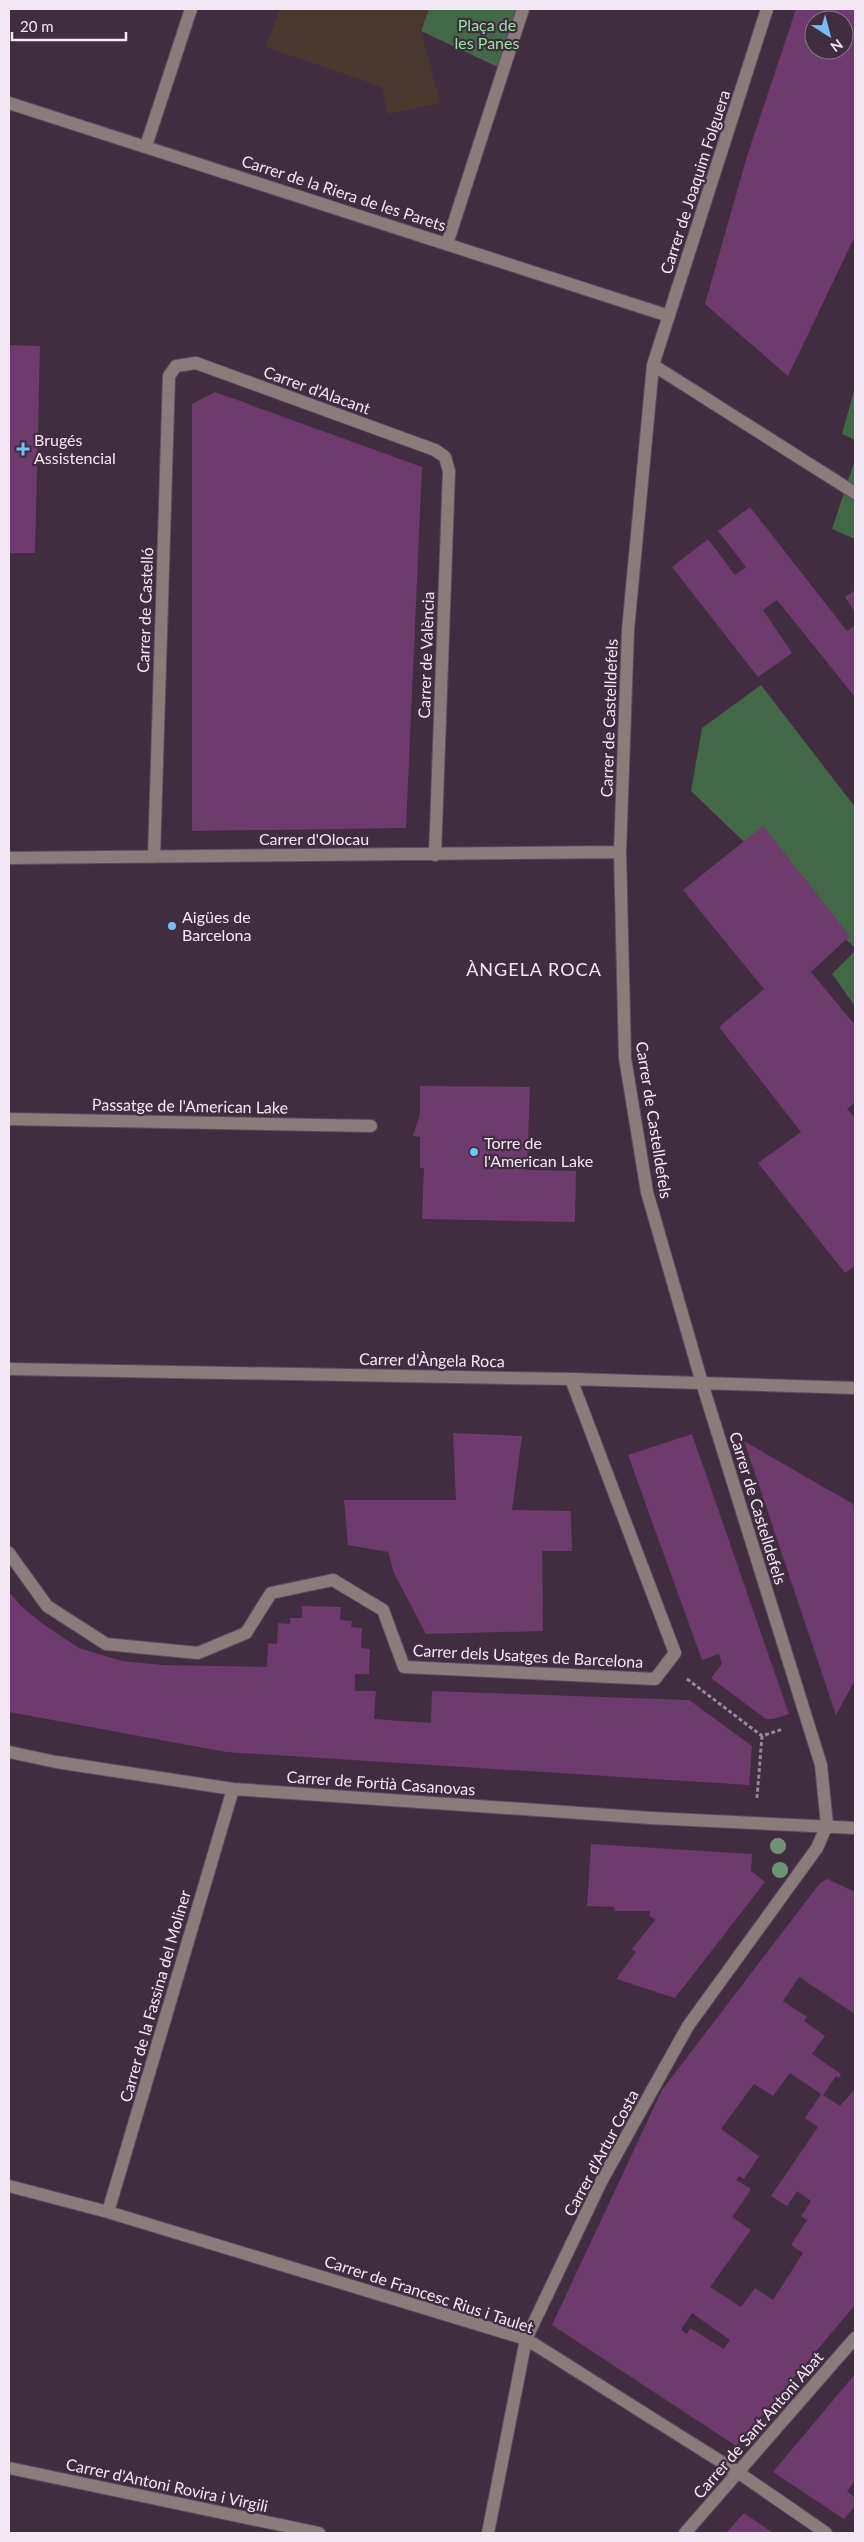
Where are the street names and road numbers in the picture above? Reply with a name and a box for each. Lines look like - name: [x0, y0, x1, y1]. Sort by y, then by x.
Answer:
- street label: Carrer de Joaquim Folguera: [656, 88, 733, 276]
- street label: Carrer de la Riera de les Parets: [240, 150, 449, 235]
- street label: Carrer d'Alacant: [261, 361, 373, 418]
- street label: Carrer de Castelló: [133, 547, 156, 673]
- street label: Carrer de València: [414, 591, 437, 719]
- street label: Carrer de Castelldefels: [596, 638, 621, 798]
- street label: Carrer d'Olocau: [259, 829, 369, 848]
- street label: Carrer de Castelldefels: [633, 1040, 676, 1200]
- street label: Passatge de l'American Lake: [92, 1094, 288, 1117]
- street label: Carrer d'Àngela Roca: [359, 1349, 505, 1370]
- street label: Carrer de Castelldefels: [726, 1429, 791, 1587]
- street label: Carrer dels Usatges de Barcelona: [412, 1640, 644, 1671]
- street label: Carrer de Fortià Casanovas: [286, 1766, 476, 1799]
- street label: Carrer de la Fassina del Moliner: [115, 1888, 194, 2104]
- street label: Carrer d'Artur Costa: [559, 2086, 642, 2219]
- street label: Carrer de Francesc Rius i Taulet: [322, 2251, 536, 2336]
- street label: Carrer de Sant Antoni Abat: [689, 2347, 827, 2502]
- street label: Carrer d'Antoni Rovira i Virgili: [64, 2454, 270, 2515]

